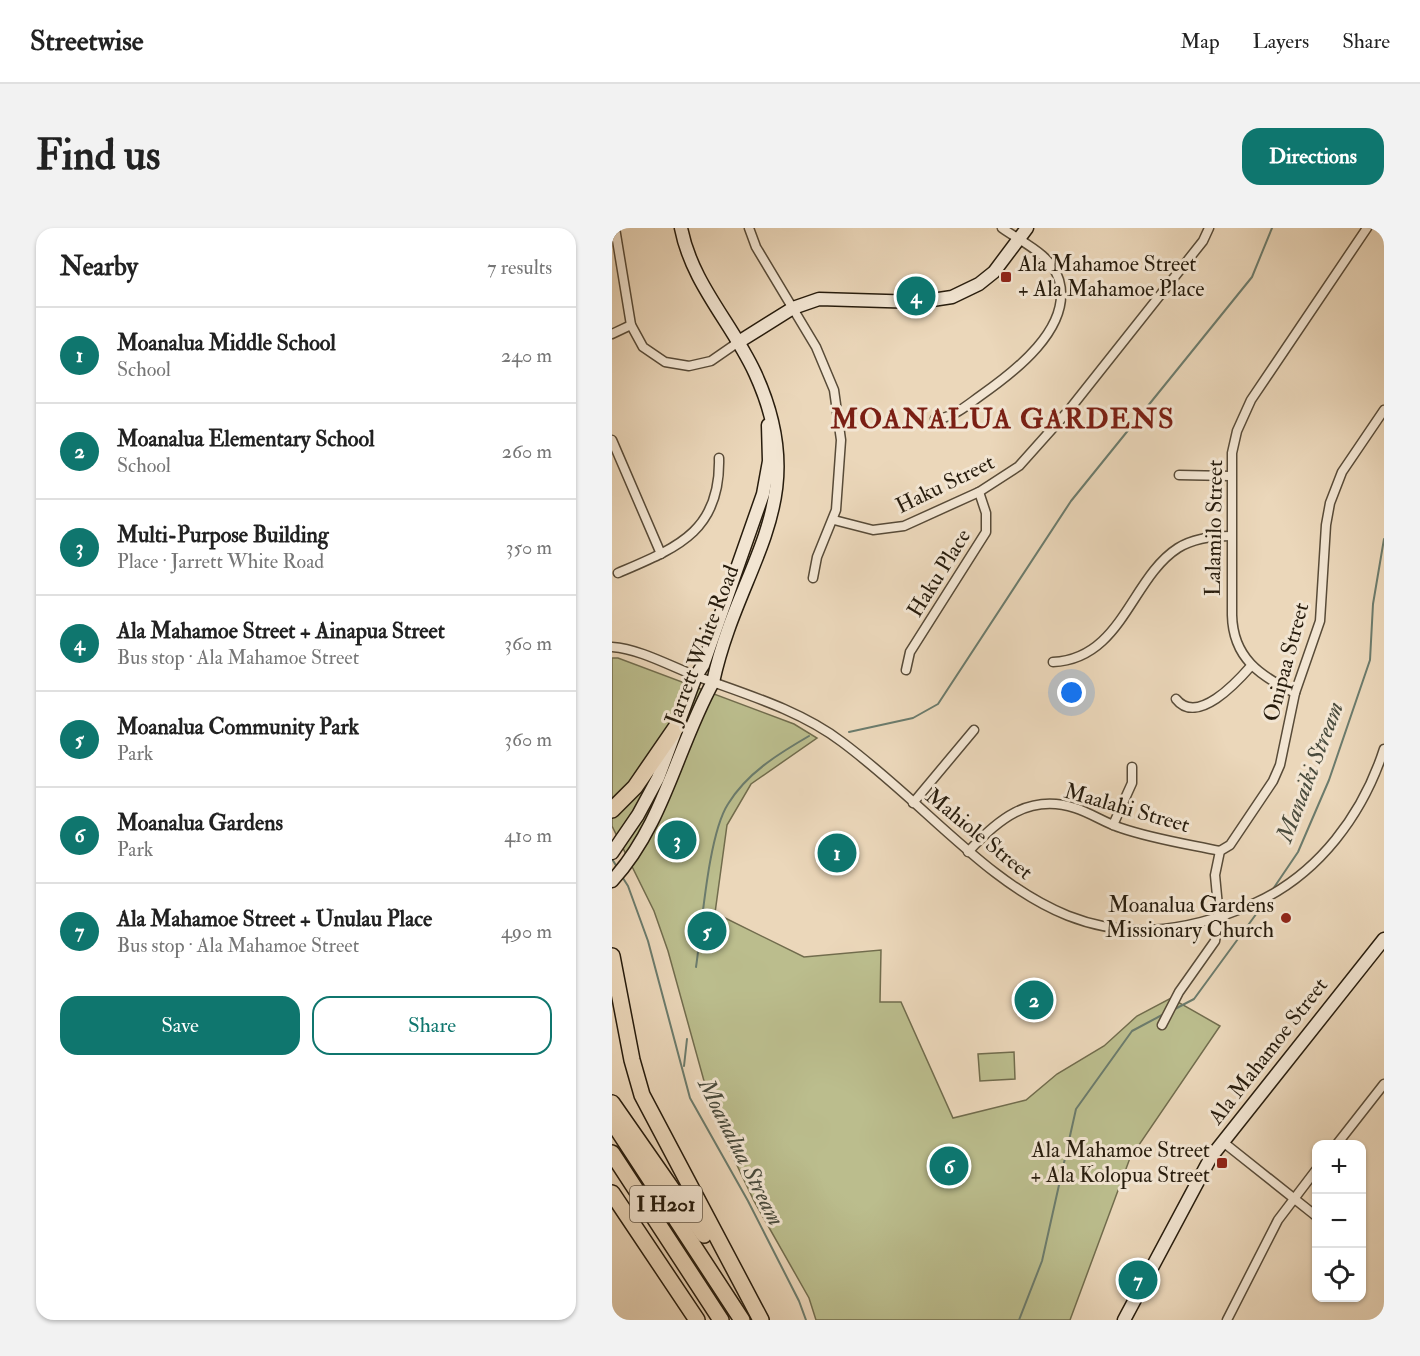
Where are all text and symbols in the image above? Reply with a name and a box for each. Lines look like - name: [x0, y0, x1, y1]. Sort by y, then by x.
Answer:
- text: Streetwise: [30, 24, 144, 59]
- text: Map: [1180, 28, 1220, 55]
- text: Layers: [1253, 28, 1309, 55]
- text: Share: [1342, 28, 1390, 55]
- button: Directions: [1242, 128, 1384, 185]
- text: Find us: [36, 130, 160, 182]
- place label: Ala Mahamoe Street + Ala Mahamoe Place: [1017, 250, 1204, 303]
- text: Nearby: [60, 251, 138, 283]
- text: 7 results: [487, 255, 552, 280]
- marker: Ala Mahamoe Street + Ala Mahamoe Place: [999, 270, 1013, 284]
- pin: 4: [896, 274, 936, 318]
- text: Moanalua Middle School: [117, 329, 336, 357]
- text: 1: [76, 343, 83, 368]
- text: 240 m: [501, 343, 552, 368]
- text: School: [117, 357, 171, 382]
- district label: MOANALUA GARDENS: [830, 402, 1175, 437]
- text: Moanalua Elementary School: [117, 425, 375, 453]
- text: 2: [74, 439, 85, 464]
- text: 260 m: [502, 439, 552, 464]
- street label: Haku Street: [891, 448, 999, 520]
- text: School: [117, 453, 171, 478]
- street label: Lalamilo Street: [1199, 460, 1229, 596]
- text: Multi-Purpose Building: [117, 521, 329, 549]
- street label: Haku Place: [901, 524, 977, 622]
- text: 3: [76, 535, 83, 560]
- text: 350 m: [506, 535, 552, 560]
- text: Place · Jarrett White Road: [117, 549, 324, 574]
- street label: Jarrett White Road: [658, 561, 745, 730]
- street label: Onipaa Street: [1257, 600, 1316, 725]
- text: Ala Mahamoe Street + Ainapua Street: [117, 617, 445, 645]
- text: 4: [74, 631, 85, 656]
- text: 360 m: [504, 631, 552, 656]
- text: Bus stop · Ala Mahamoe Street: [117, 645, 359, 670]
- your location: [1057, 678, 1086, 707]
- water label: Manaiki Stream: [1268, 697, 1351, 849]
- text: Moanalua Community Park: [117, 713, 359, 741]
- text: 5: [75, 727, 84, 752]
- text: 360 m: [504, 727, 552, 752]
- text: Park: [117, 741, 153, 766]
- street label: Maalahi Street: [1061, 777, 1193, 839]
- street label: Mahiole Street: [920, 782, 1038, 886]
- text: Moanalua Gardens: [117, 809, 283, 837]
- pin: 3: [658, 818, 696, 862]
- text: 6: [74, 823, 85, 848]
- text: 410 m: [504, 823, 552, 848]
- pin: 1: [818, 830, 856, 876]
- text: Park: [117, 837, 153, 862]
- place label: Moanalua Gardens Missionary Church: [1105, 891, 1274, 944]
- text: Ala Mahamoe Street + Unulau Place: [117, 905, 432, 933]
- pin: 5: [688, 908, 727, 954]
- marker: Moanalua Gardens Missionary Church: [1279, 911, 1293, 925]
- text: 7: [75, 919, 84, 944]
- text: 490 m: [501, 919, 552, 944]
- text: Bus stop · Ala Mahamoe Street: [117, 933, 359, 958]
- street label: Ala Mahamoe Street: [1201, 972, 1334, 1131]
- pin: 2: [1014, 978, 1054, 1022]
- button: Save: [60, 996, 300, 1055]
- button: Share: [312, 996, 552, 1055]
- water label: Moanalua Stream: [690, 1071, 792, 1231]
- place label: Ala Mahamoe Street + Ala Kolopua Street: [1031, 1136, 1210, 1190]
- map controls: [1312, 1140, 1366, 1302]
- button: +: [1312, 1140, 1366, 1194]
- pin: 6: [930, 1144, 968, 1188]
- marker: Ala Mahamoe Street + Ala Kolopua Street: [1215, 1156, 1229, 1170]
- road number: I H201: [630, 1186, 702, 1222]
- button: −: [1312, 1194, 1366, 1248]
- button: locate: [1312, 1248, 1366, 1302]
- pin: 7: [1118, 1258, 1158, 1302]

